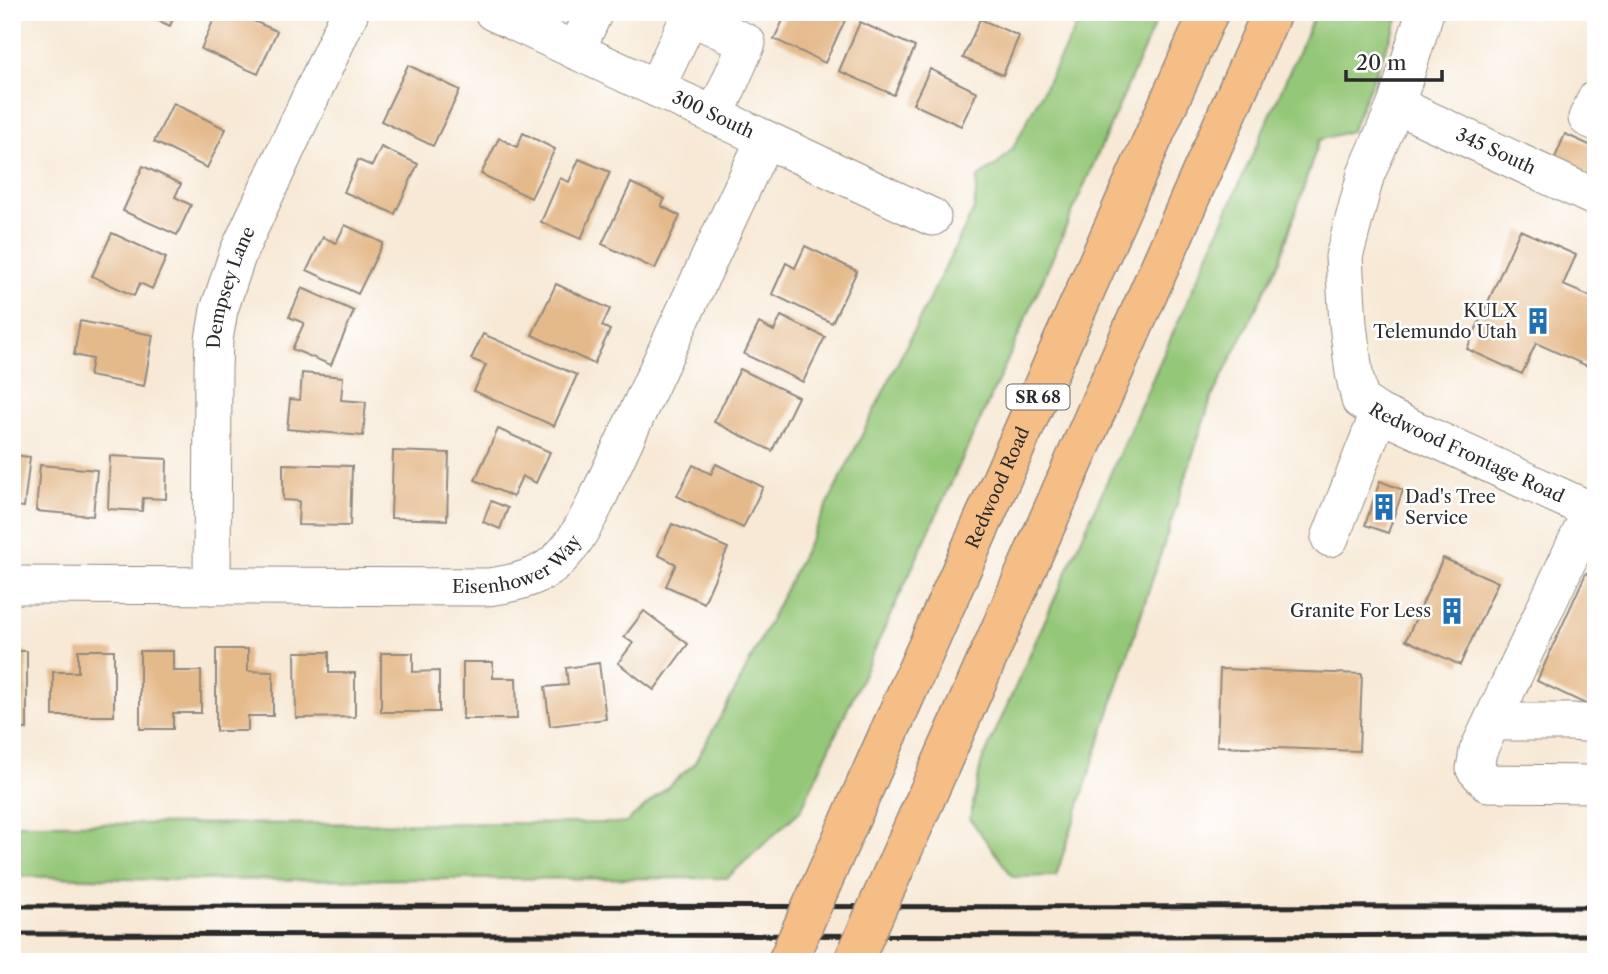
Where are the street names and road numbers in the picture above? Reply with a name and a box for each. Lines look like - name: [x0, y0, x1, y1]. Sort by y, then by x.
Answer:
- street label: 300 South: [669, 86, 758, 143]
- street label: 345 South: [1452, 123, 1539, 179]
- street label: Dempsey Lane: [203, 223, 260, 349]
- road number: SR 68: [1006, 384, 1070, 410]
- street label: Redwood Frontage Road: [1365, 398, 1568, 508]
- street label: Redwood Road: [961, 423, 1034, 552]
- street label: Eisenhower Way: [452, 530, 586, 598]

